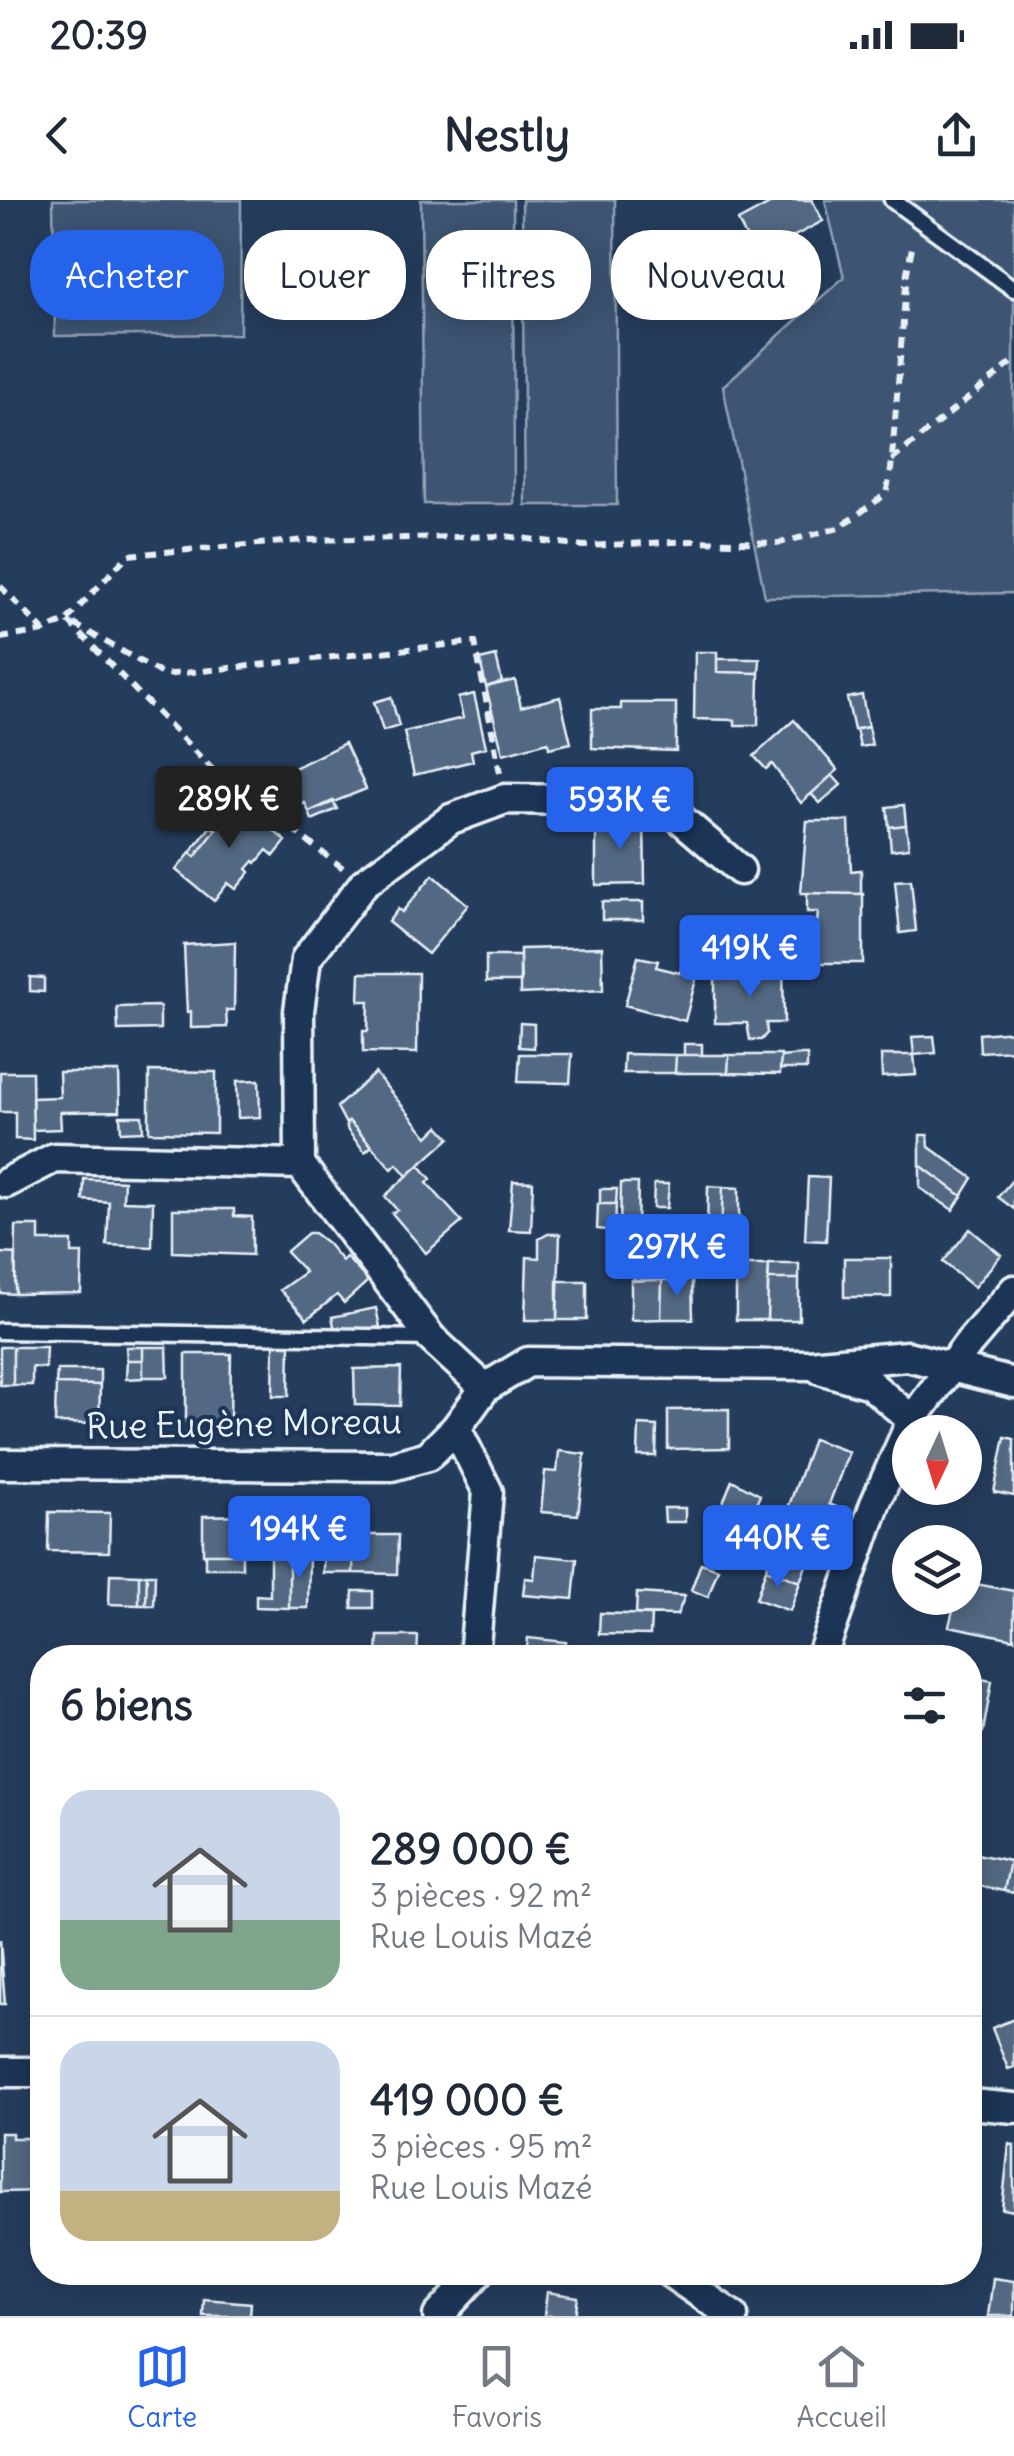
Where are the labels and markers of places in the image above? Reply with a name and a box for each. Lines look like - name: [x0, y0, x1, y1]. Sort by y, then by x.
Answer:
- pin: 289K €: [148, 766, 310, 851]
- pin: 593K €: [539, 767, 701, 852]
- pin: 419K €: [669, 915, 831, 1000]
- pin: 297K €: [596, 1214, 758, 1299]
- pin: 194K €: [218, 1496, 380, 1581]
- pin: 440K €: [697, 1505, 859, 1590]

